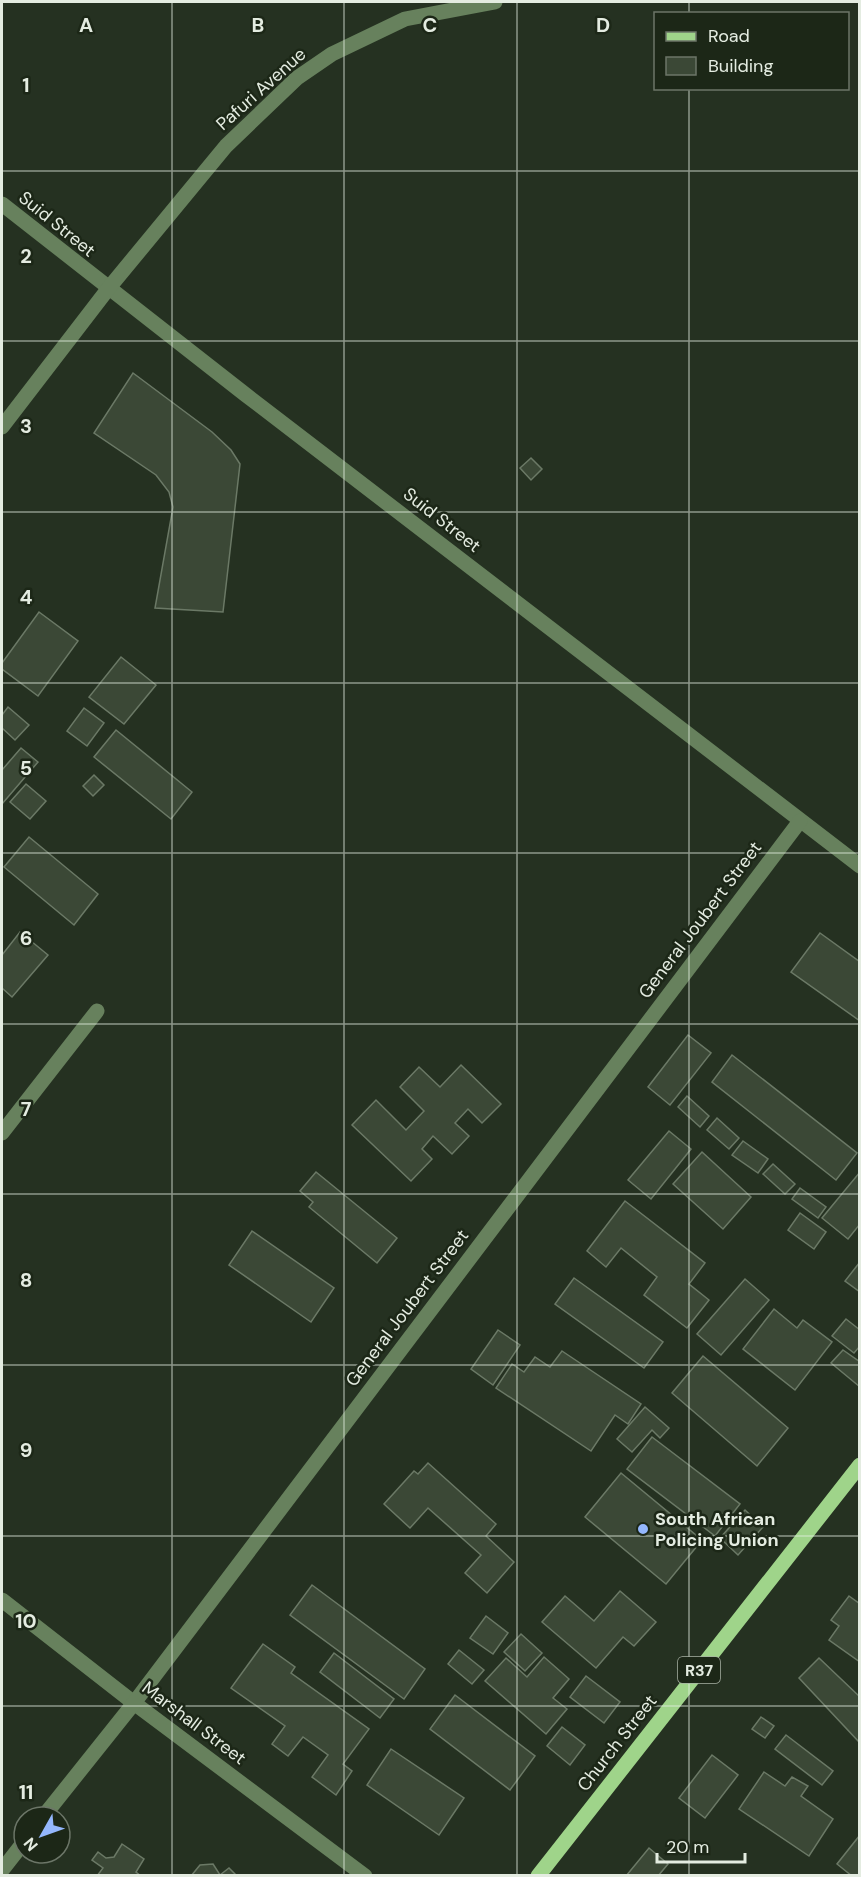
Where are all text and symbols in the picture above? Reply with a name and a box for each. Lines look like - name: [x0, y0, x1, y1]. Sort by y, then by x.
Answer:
- text: A: [79, 12, 93, 38]
- text: B: [252, 12, 264, 38]
- text: C: [423, 12, 437, 38]
- text: D: [596, 12, 610, 38]
- legend: [654, 12, 849, 90]
- text: Road: [708, 24, 750, 48]
- street label: Pafuri Avenue: [211, 42, 311, 136]
- text: Building: [708, 54, 773, 78]
- text: 1: [22, 72, 30, 98]
- street label: Suid Street: [14, 186, 100, 262]
- text: 2: [20, 243, 32, 269]
- text: 3: [20, 413, 32, 439]
- street label: Suid Street: [398, 482, 486, 558]
- text: 4: [20, 584, 33, 610]
- text: 5: [20, 755, 32, 781]
- street label: General Joubert Street: [633, 837, 767, 1003]
- text: 6: [20, 925, 32, 951]
- text: 7: [21, 1096, 32, 1122]
- street label: General Joubert Street: [340, 1225, 474, 1391]
- text: 8: [20, 1267, 32, 1293]
- text: 9: [20, 1437, 32, 1463]
- place label: South African Policing Union: [655, 1507, 779, 1552]
- marker: South African Policing Union: [636, 1522, 650, 1536]
- text: 10: [15, 1608, 37, 1634]
- road number: R37: [678, 1657, 720, 1683]
- street label: Marshall Street: [137, 1676, 251, 1770]
- street label: Church Street: [572, 1690, 662, 1796]
- text: 11: [19, 1779, 33, 1805]
- north arrow: [12, 1805, 72, 1865]
- scale bar: [657, 1826, 746, 1864]
- text: N: [19, 1833, 43, 1856]
- text: 20 m: [666, 1835, 709, 1859]

